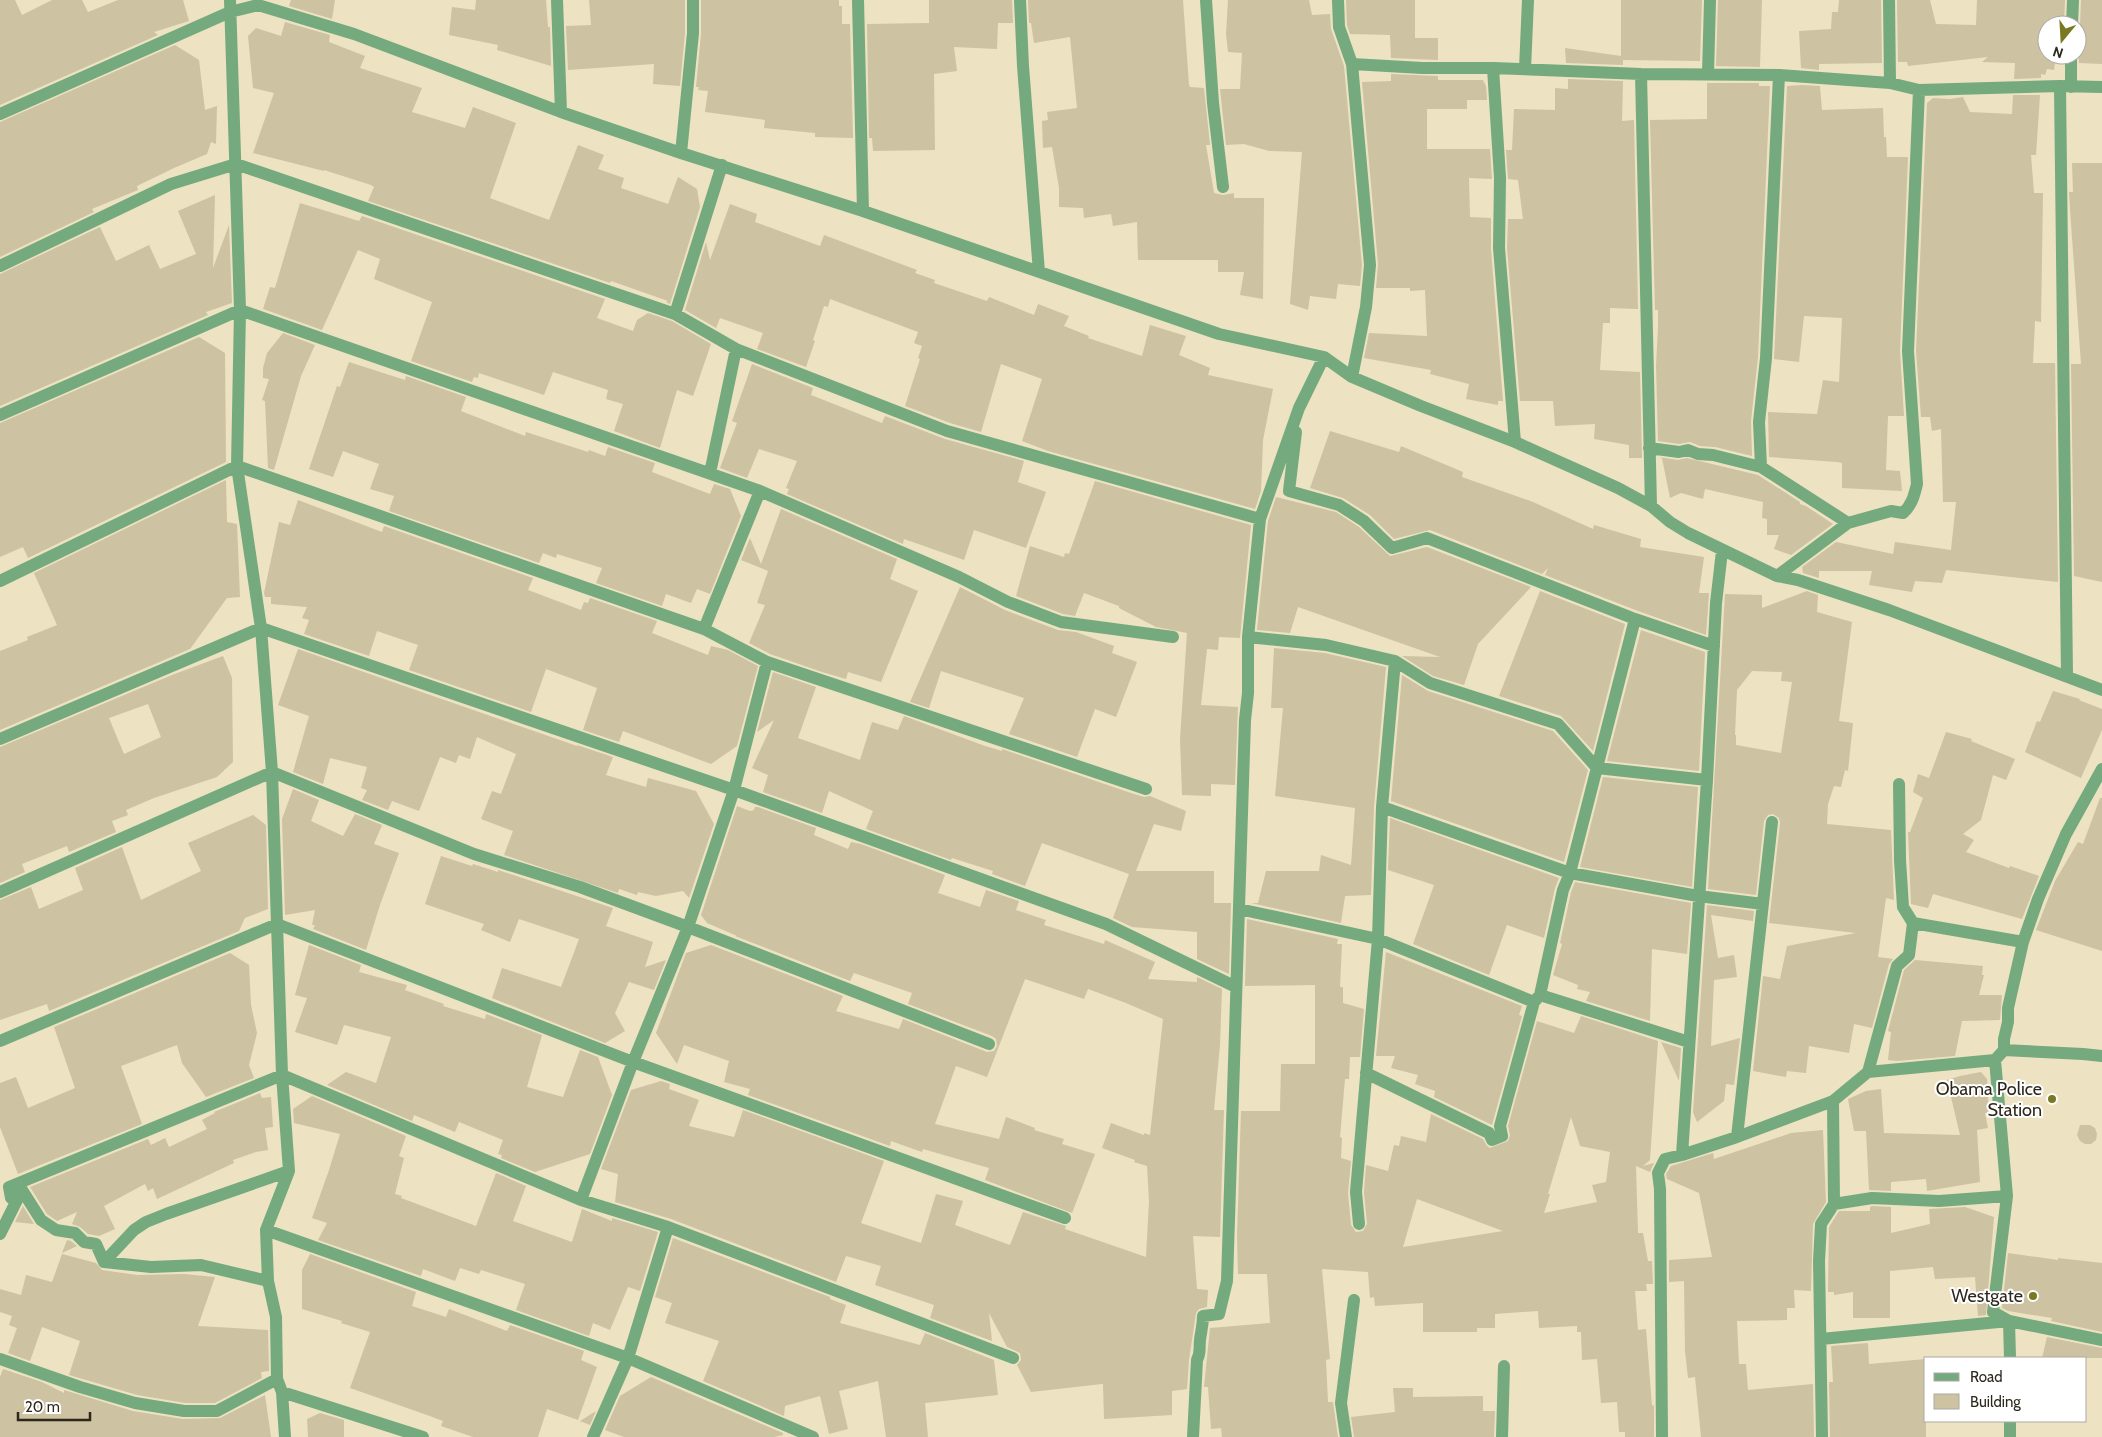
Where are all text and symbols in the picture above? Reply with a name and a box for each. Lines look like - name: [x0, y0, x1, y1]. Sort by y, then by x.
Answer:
- north arrow: [2037, 15, 2087, 65]
- text: N: [2050, 42, 2065, 62]
- place label: Obama Police Station: [1936, 1078, 2042, 1121]
- marker: Obama Police Station: [2046, 1093, 2058, 1105]
- place label: Westgate: [1951, 1285, 2023, 1307]
- marker: Westgate: [2027, 1290, 2039, 1302]
- legend: [1924, 1357, 2087, 1422]
- text: Road: [1970, 1368, 2003, 1386]
- scale bar: [18, 1390, 90, 1422]
- text: Building: [1970, 1393, 2021, 1411]
- text: 20 m: [25, 1398, 60, 1416]

